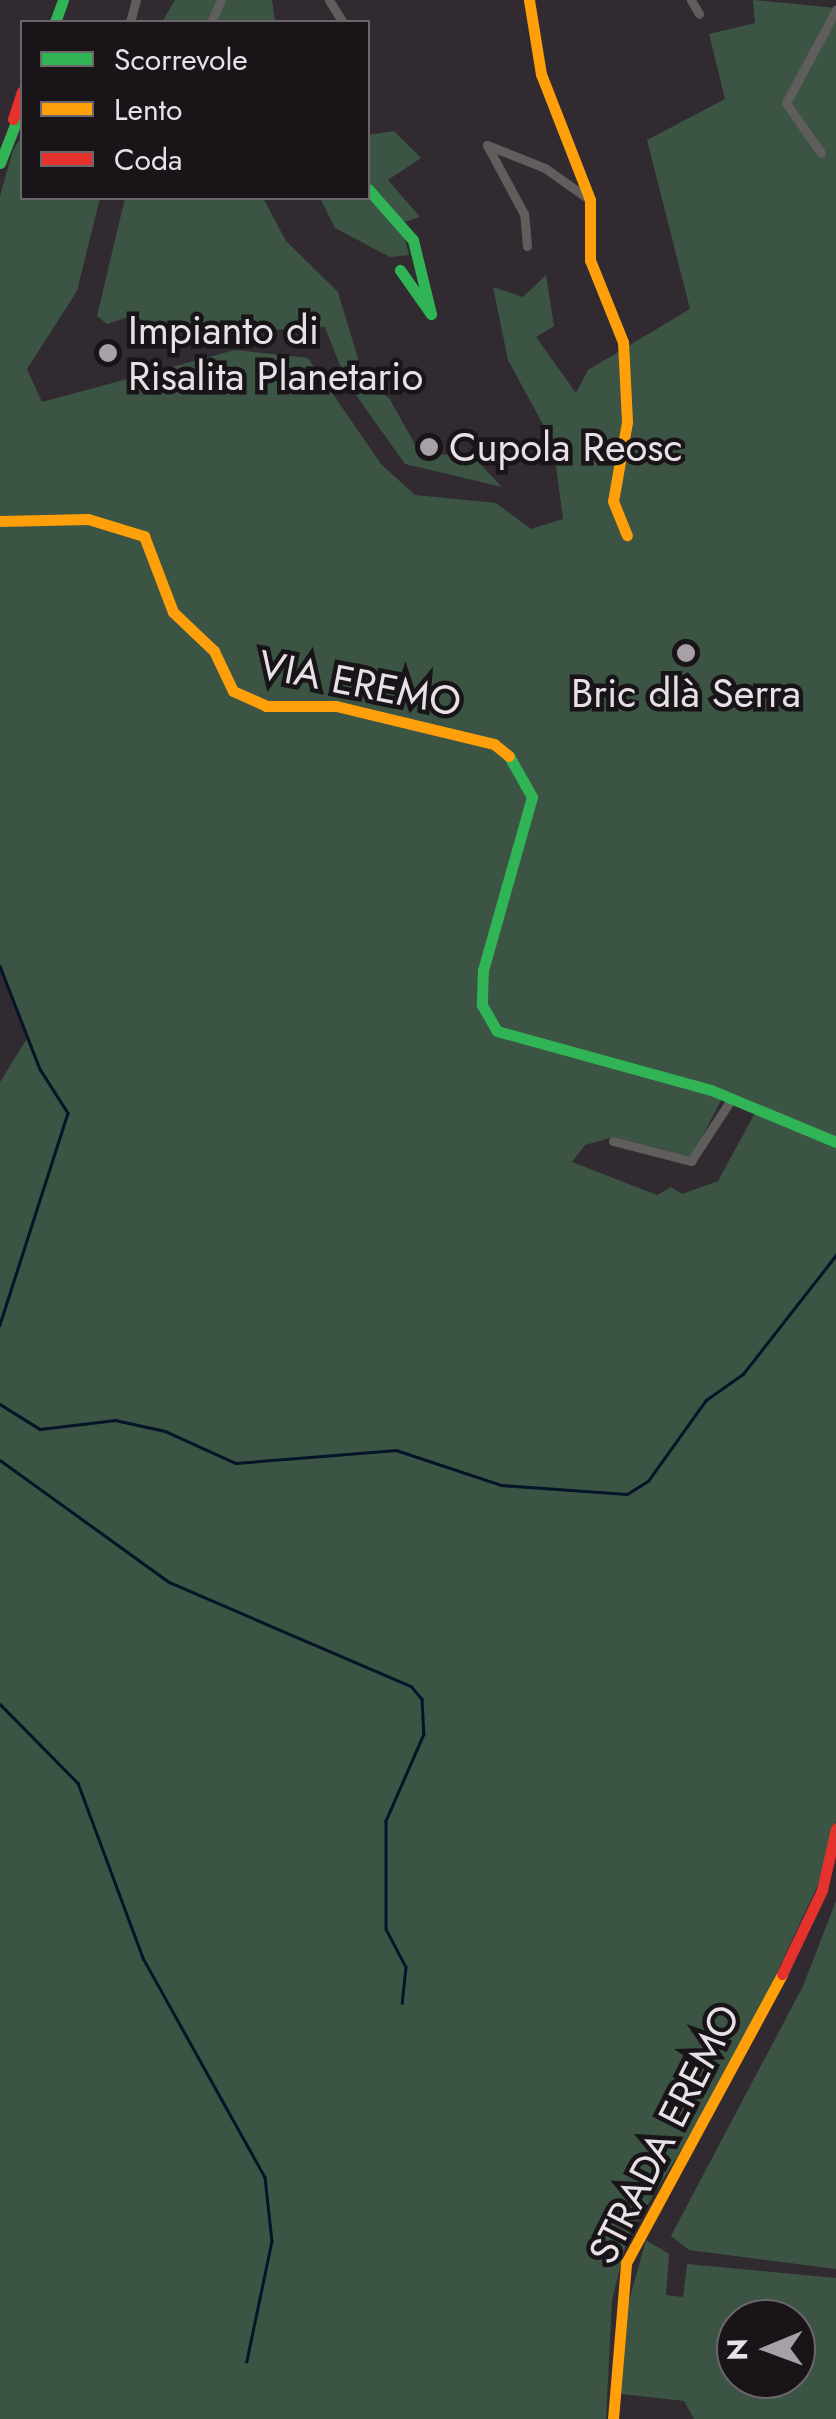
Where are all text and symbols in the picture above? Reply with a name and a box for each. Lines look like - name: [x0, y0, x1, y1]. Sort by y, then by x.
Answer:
- legend: [20, 20, 370, 200]
- text: Scorrevole: [114, 38, 248, 81]
- text: Lento: [114, 88, 182, 131]
- text: Coda: [114, 138, 182, 181]
- place label: Impianto di Risalita Planetario: [128, 306, 423, 400]
- marker: Impianto di Risalita Planetario: [97, 342, 119, 364]
- place label: Cupola Reosc: [449, 423, 683, 471]
- marker: Cupola Reosc: [418, 436, 440, 458]
- street label: VIA EREMO: [255, 640, 465, 726]
- marker: Bric dlà Serra: [675, 642, 697, 664]
- place label: Bric dlà Serra: [571, 669, 801, 717]
- street label: STRADA EREMO: [578, 1997, 750, 2271]
- north arrow: [716, 2299, 816, 2399]
- text: N: [717, 2338, 758, 2361]

